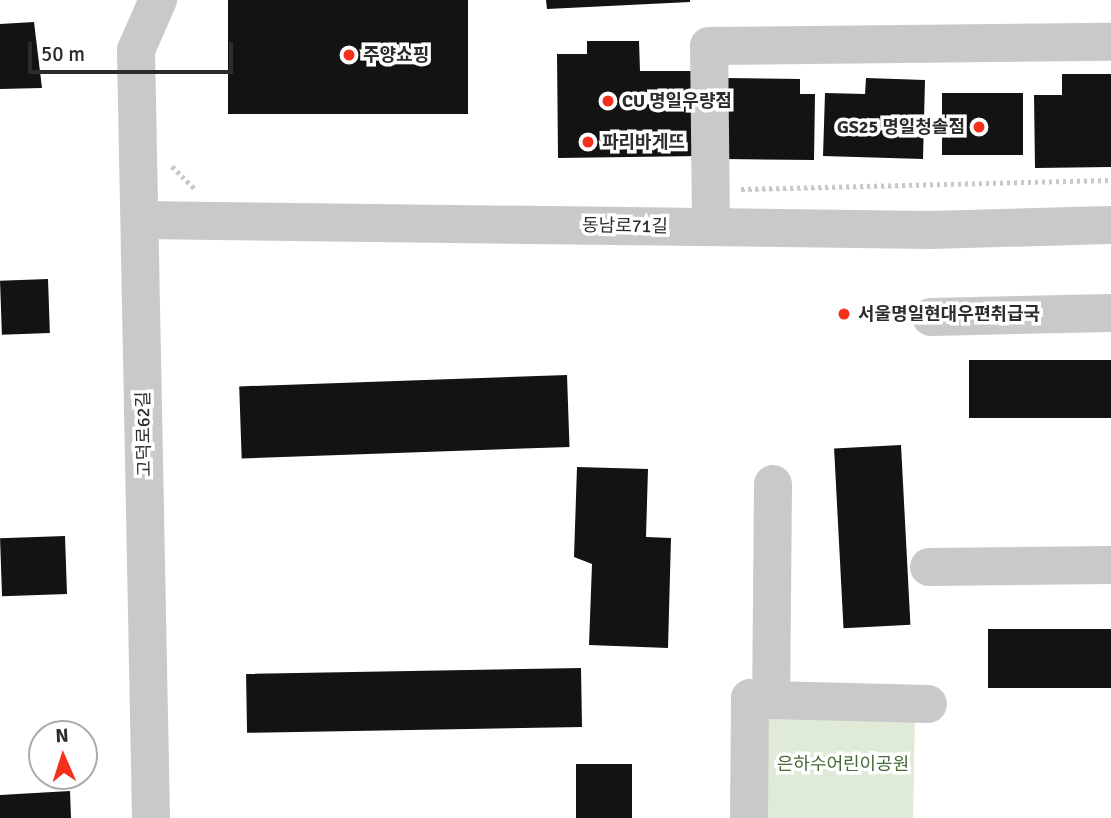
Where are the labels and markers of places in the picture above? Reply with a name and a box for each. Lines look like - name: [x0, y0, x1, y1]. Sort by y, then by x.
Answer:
- place label: 주양쇼핑: [363, 44, 429, 66]
- marker: 주양쇼핑: [341, 47, 357, 63]
- place label: CU 명일우량점: [622, 90, 732, 112]
- marker: CU 명일우량점: [600, 93, 616, 109]
- place label: GS25 명일청솔점: [837, 116, 965, 138]
- marker: GS25 명일청솔점: [971, 119, 987, 135]
- place label: 파리바게뜨: [602, 131, 685, 153]
- marker: 파리바게뜨: [580, 134, 596, 150]
- place label: 서울명일현대우편취급국: [858, 303, 1040, 325]
- marker: 서울명일현대우편취급국: [836, 306, 852, 322]

